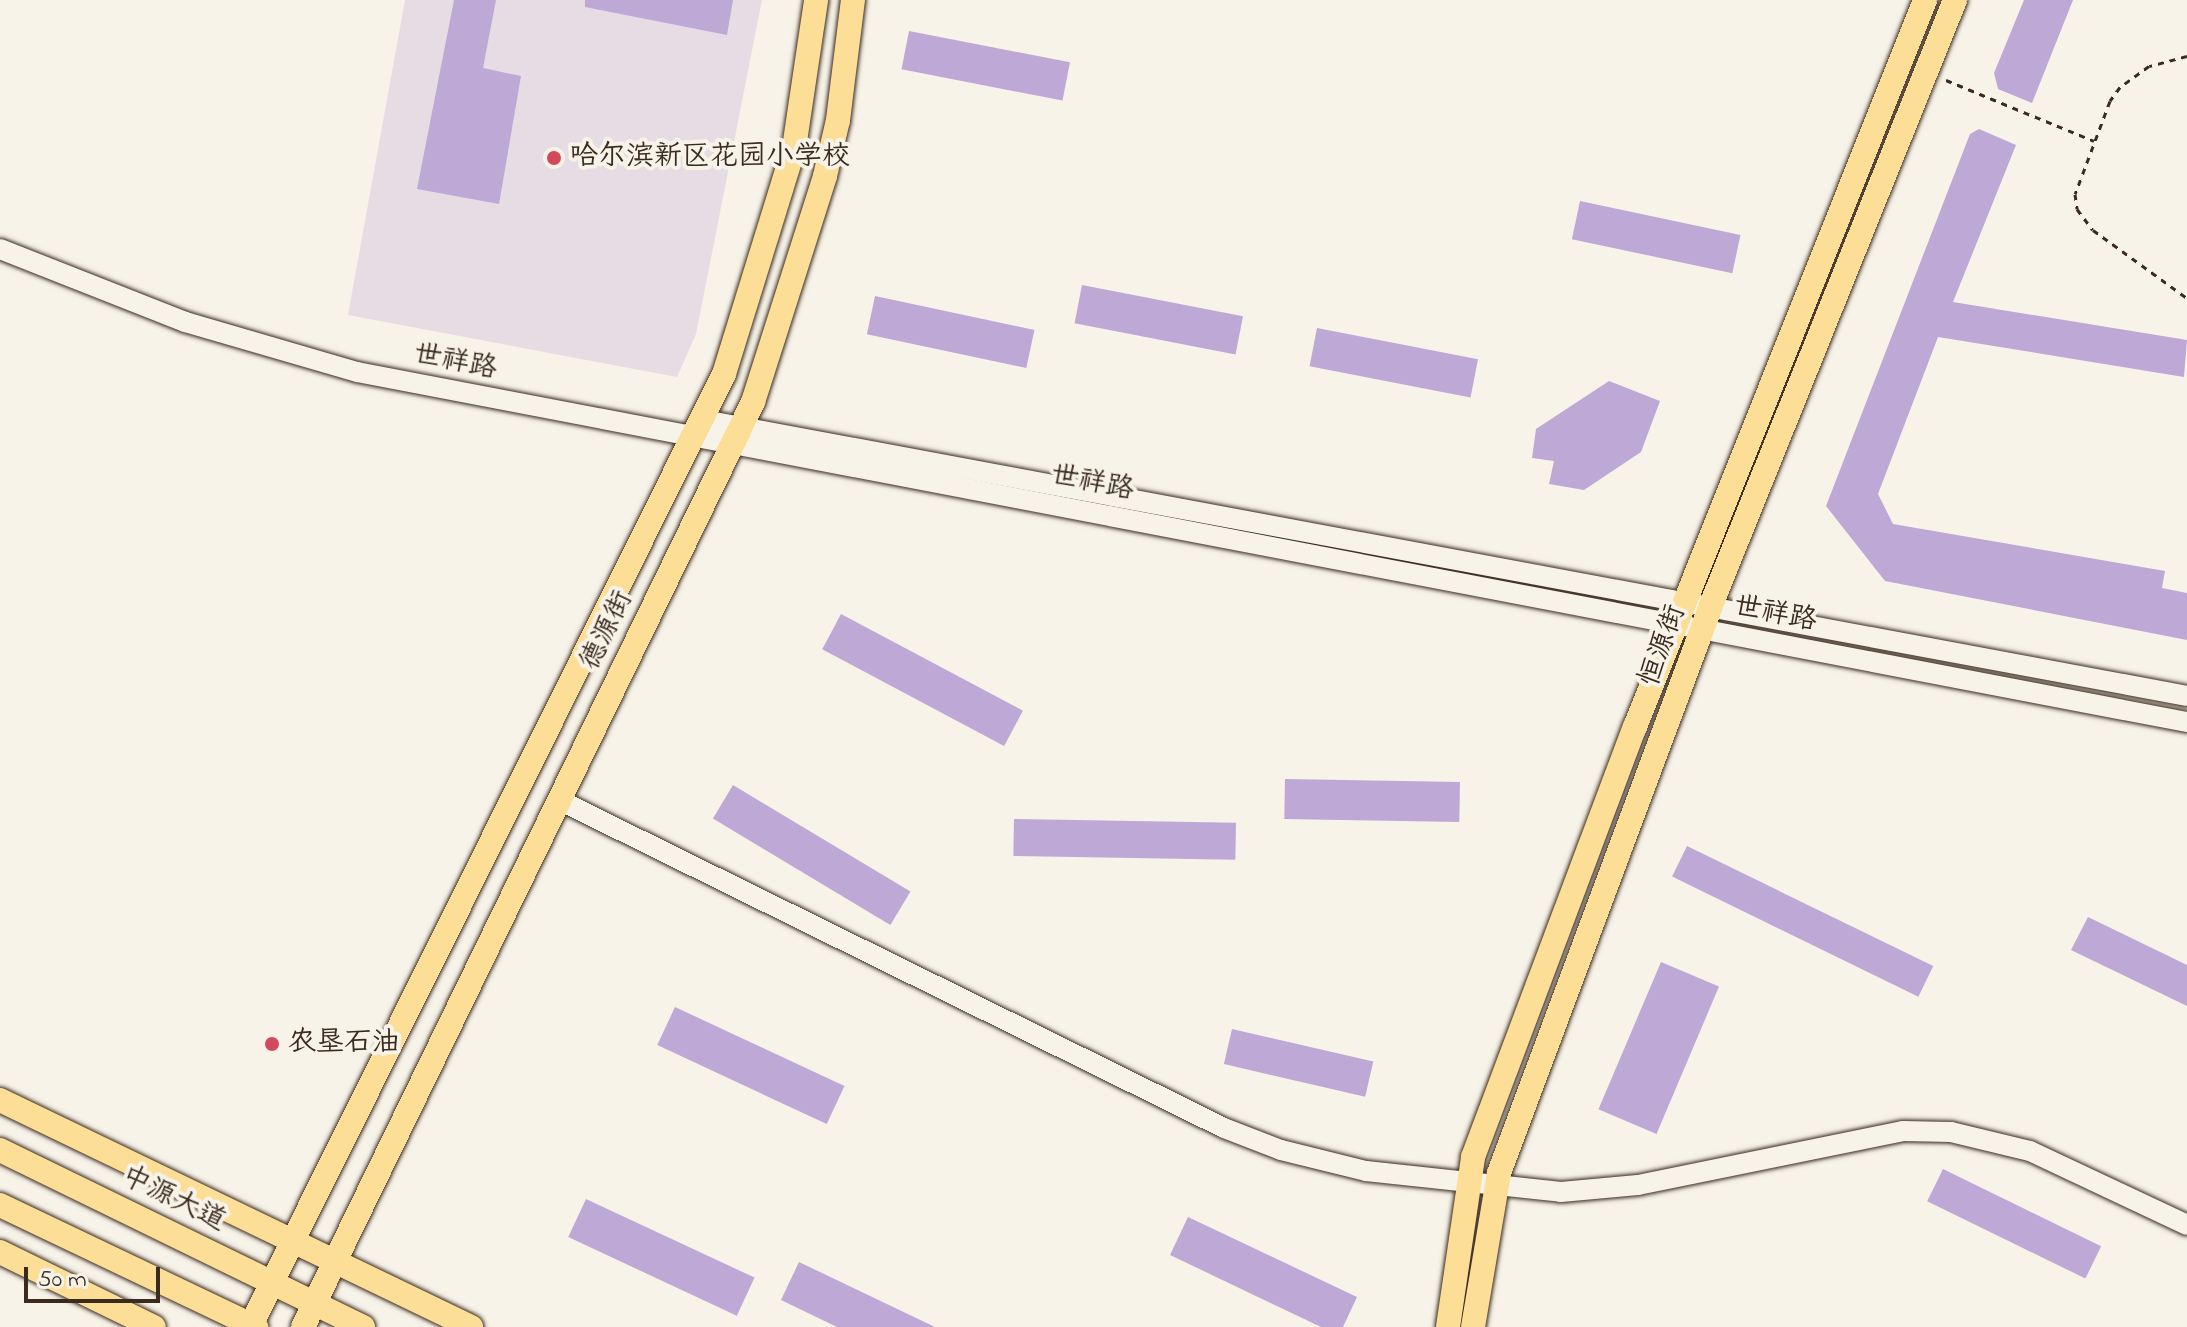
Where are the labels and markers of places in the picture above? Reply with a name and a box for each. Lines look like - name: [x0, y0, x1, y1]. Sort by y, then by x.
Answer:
- place label: 哈尔滨新区花园小学校: [570, 141, 850, 175]
- marker: 哈尔滨新区花园小学校: [545, 149, 563, 167]
- place label: 农垦石油: [288, 1027, 400, 1061]
- marker: 农垦石油: [263, 1035, 281, 1053]

